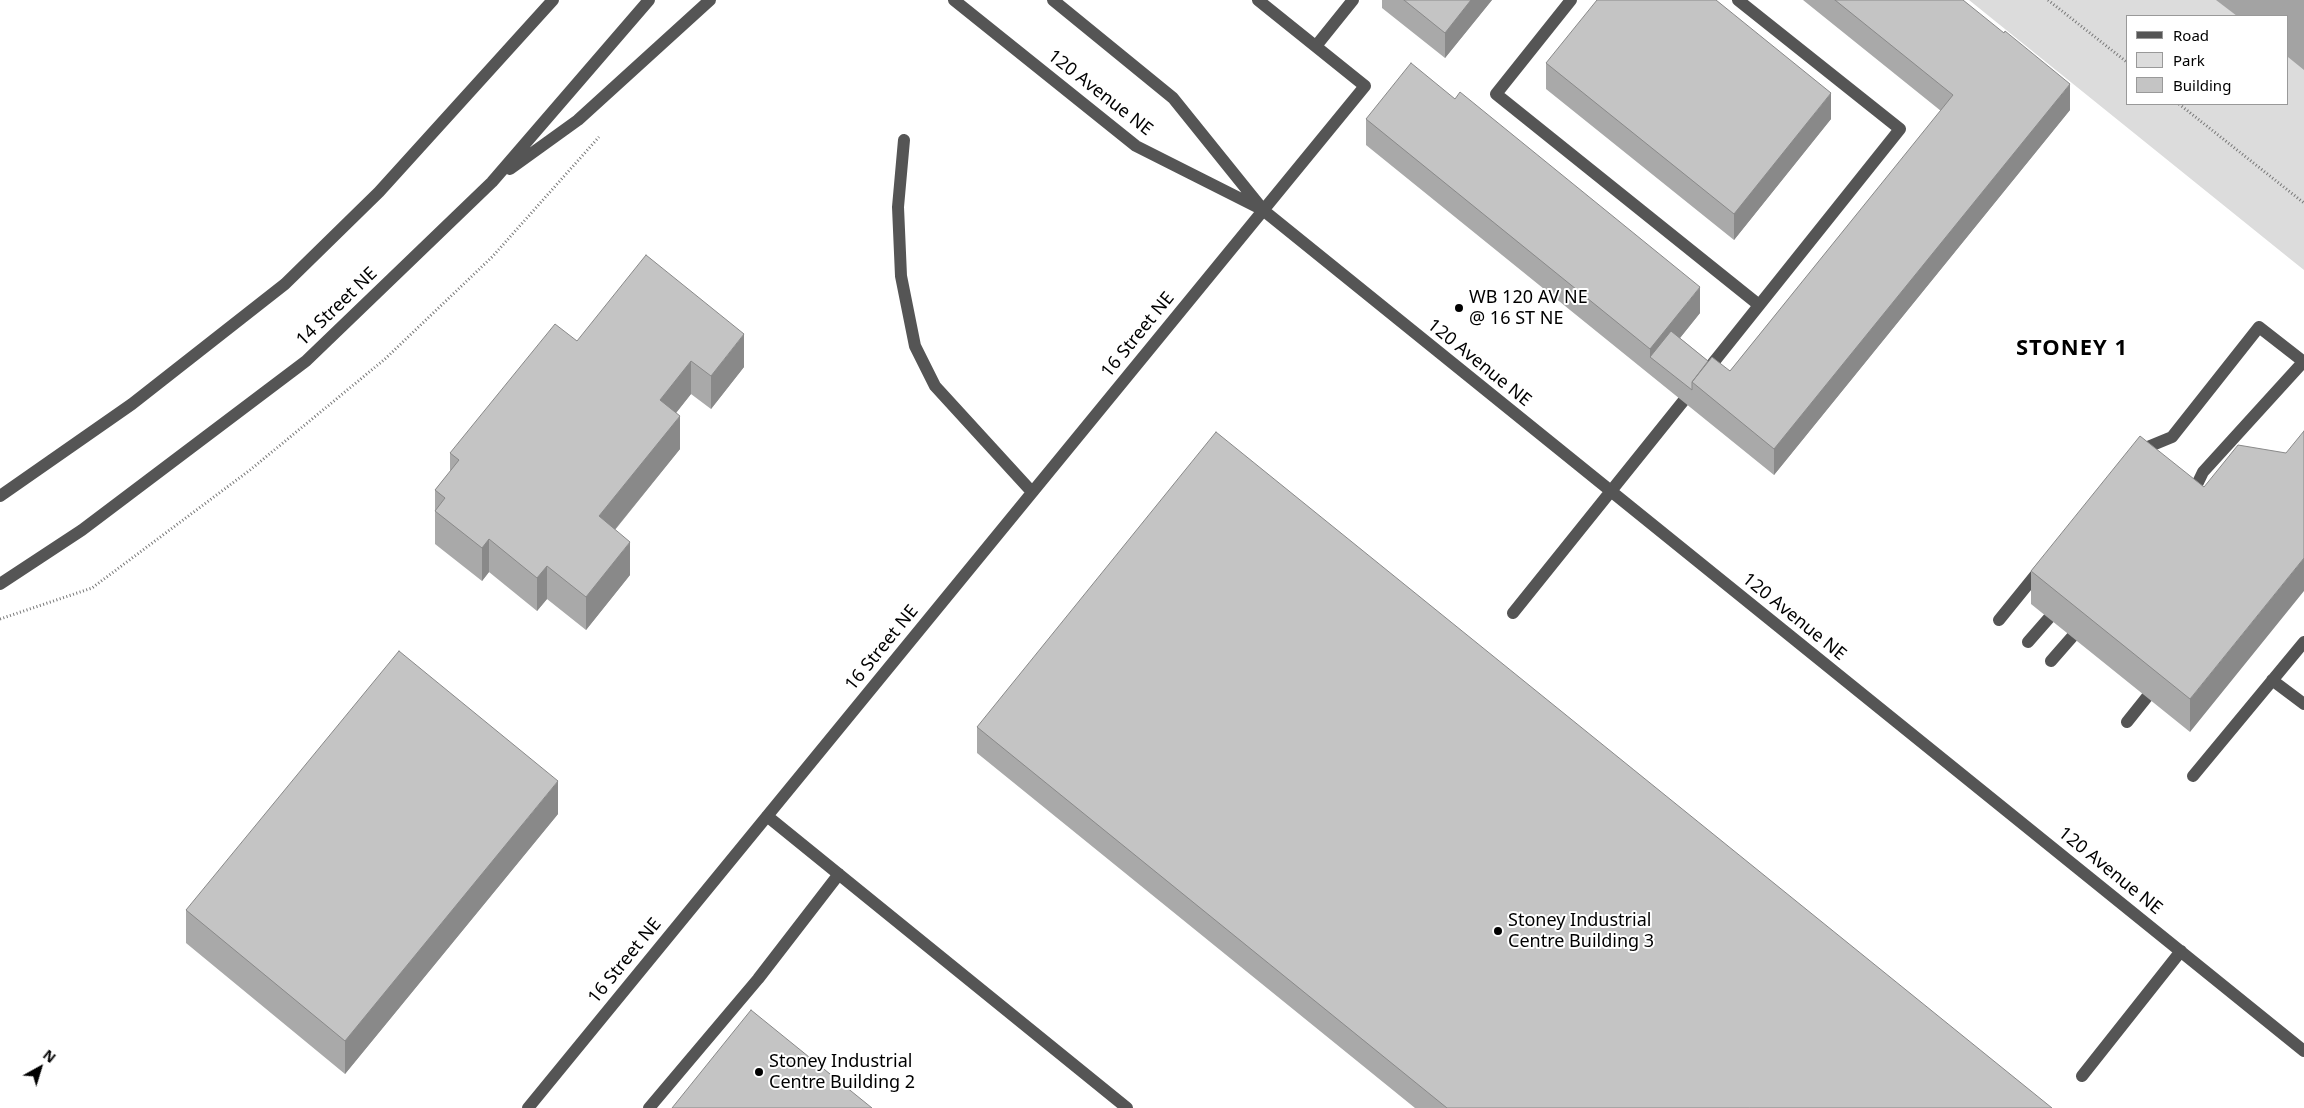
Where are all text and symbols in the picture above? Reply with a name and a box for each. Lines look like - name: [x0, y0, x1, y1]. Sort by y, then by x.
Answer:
- legend: [2126, 15, 2289, 105]
- text: Road: [2173, 25, 2209, 45]
- street label: 120 Avenue NE: [1043, 45, 1157, 141]
- text: Park: [2173, 50, 2205, 70]
- text: Building: [2173, 75, 2231, 95]
- street label: 14 Street NE: [292, 263, 382, 351]
- place label: WB 120 AV NE @ 16 ST NE: [1469, 287, 1588, 330]
- street label: 16 Street NE: [1097, 288, 1179, 382]
- marker: WB 120 AV NE @ 16 ST NE: [1453, 302, 1465, 314]
- street label: 120 Avenue NE: [1423, 315, 1535, 411]
- district label: STONEY 1: [2015, 336, 2129, 362]
- street label: 120 Avenue NE: [1738, 569, 1850, 665]
- street label: 16 Street NE: [841, 601, 923, 695]
- street label: 120 Avenue NE: [2054, 823, 2166, 919]
- place label: Stoney Industrial Centre Building 3: [1508, 910, 1654, 952]
- street label: 16 Street NE: [584, 914, 666, 1008]
- marker: Stoney Industrial Centre Building 3: [1492, 925, 1504, 937]
- north arrow: [15, 1043, 65, 1093]
- text: N: [39, 1045, 60, 1067]
- place label: Stoney Industrial Centre Building 2: [769, 1051, 915, 1094]
- marker: Stoney Industrial Centre Building 2: [753, 1066, 765, 1078]

